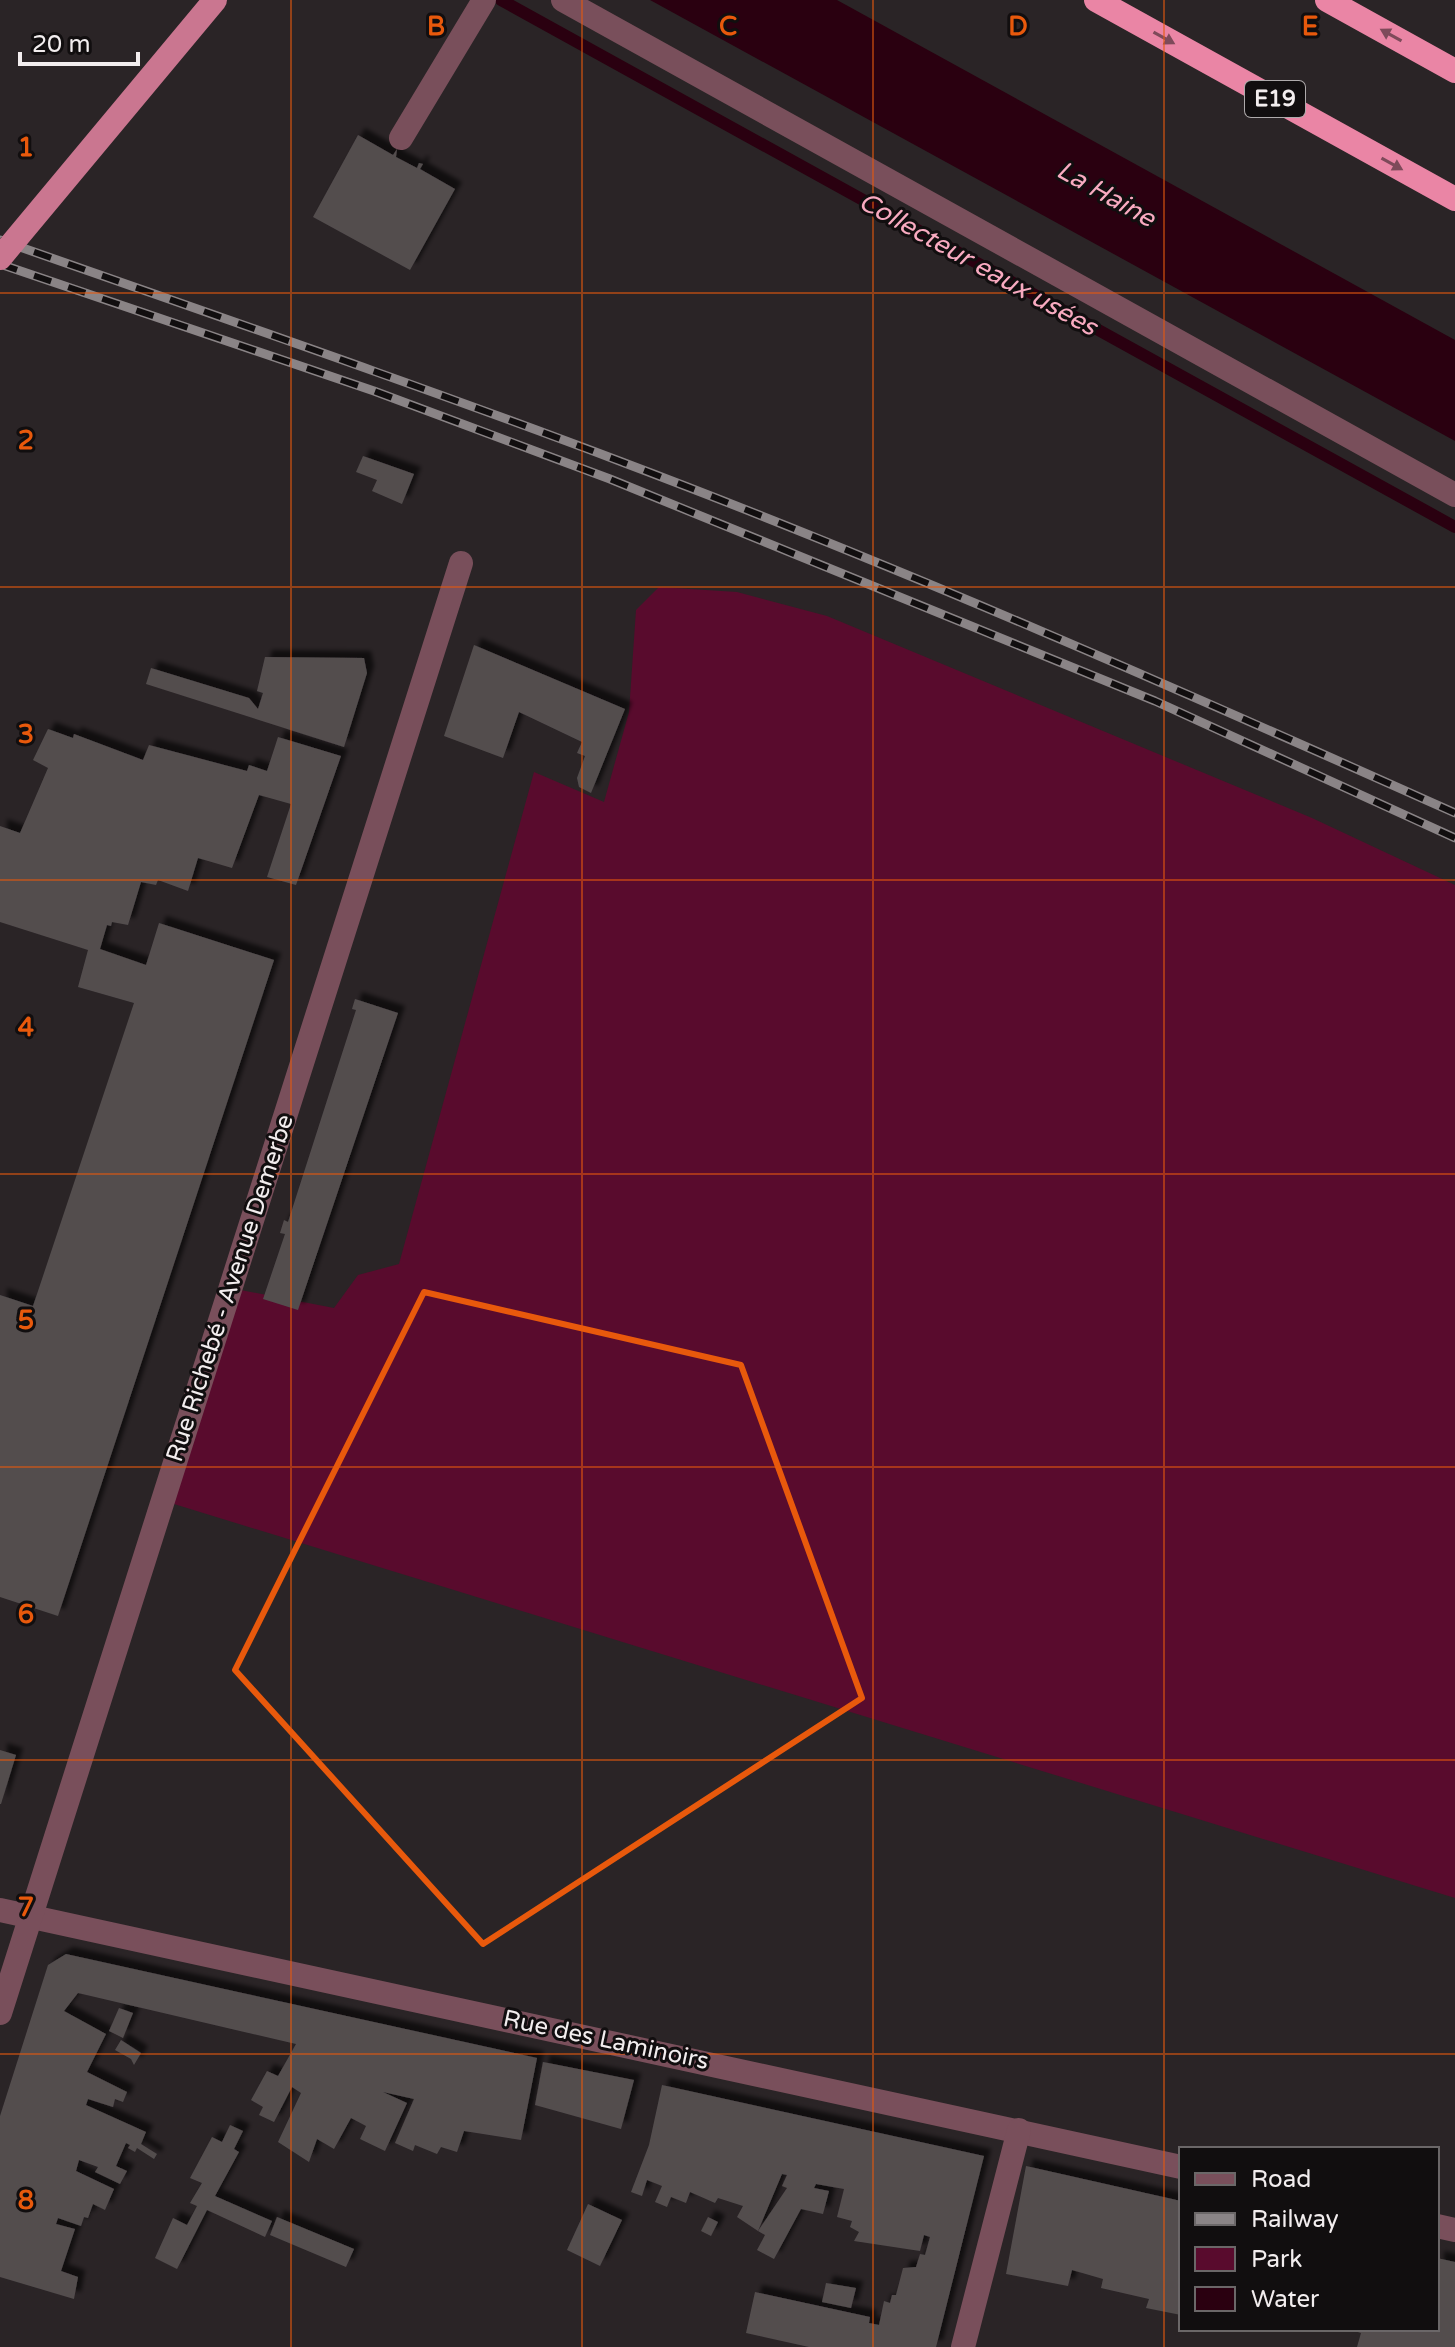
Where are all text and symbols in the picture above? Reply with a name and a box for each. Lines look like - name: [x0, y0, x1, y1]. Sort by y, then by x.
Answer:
- text: B: [427, 11, 445, 42]
- text: C: [719, 11, 737, 42]
- text: D: [1008, 11, 1028, 42]
- text: E: [1302, 11, 1318, 42]
- scale bar: [20, 16, 138, 66]
- one-way arrow: [1380, 29, 1402, 43]
- text: 20 m: [32, 30, 90, 59]
- one-way arrow: [1153, 31, 1175, 45]
- road number: E19: [1245, 81, 1305, 117]
- text: 1: [18, 132, 34, 163]
- water label: La Haine: [1051, 154, 1162, 234]
- one-way arrow: [1380, 157, 1403, 170]
- water label: Collecteur eaux usées: [853, 186, 1104, 343]
- text: 2: [18, 425, 34, 456]
- text: 3: [18, 719, 34, 750]
- text: 4: [18, 1012, 34, 1043]
- street label: Rue Richebé - Avenue Demerbe: [160, 1111, 300, 1465]
- text: 5: [18, 1305, 34, 1336]
- text: 6: [18, 1599, 34, 1630]
- text: 7: [18, 1892, 34, 1923]
- street label: Rue des Laminoirs: [501, 2004, 711, 2076]
- legend: [1179, 2147, 1439, 2331]
- text: Road: [1251, 2165, 1311, 2194]
- text: 8: [18, 2185, 34, 2216]
- text: Railway: [1251, 2205, 1339, 2234]
- text: Park: [1251, 2245, 1302, 2274]
- text: Water: [1251, 2285, 1320, 2314]

